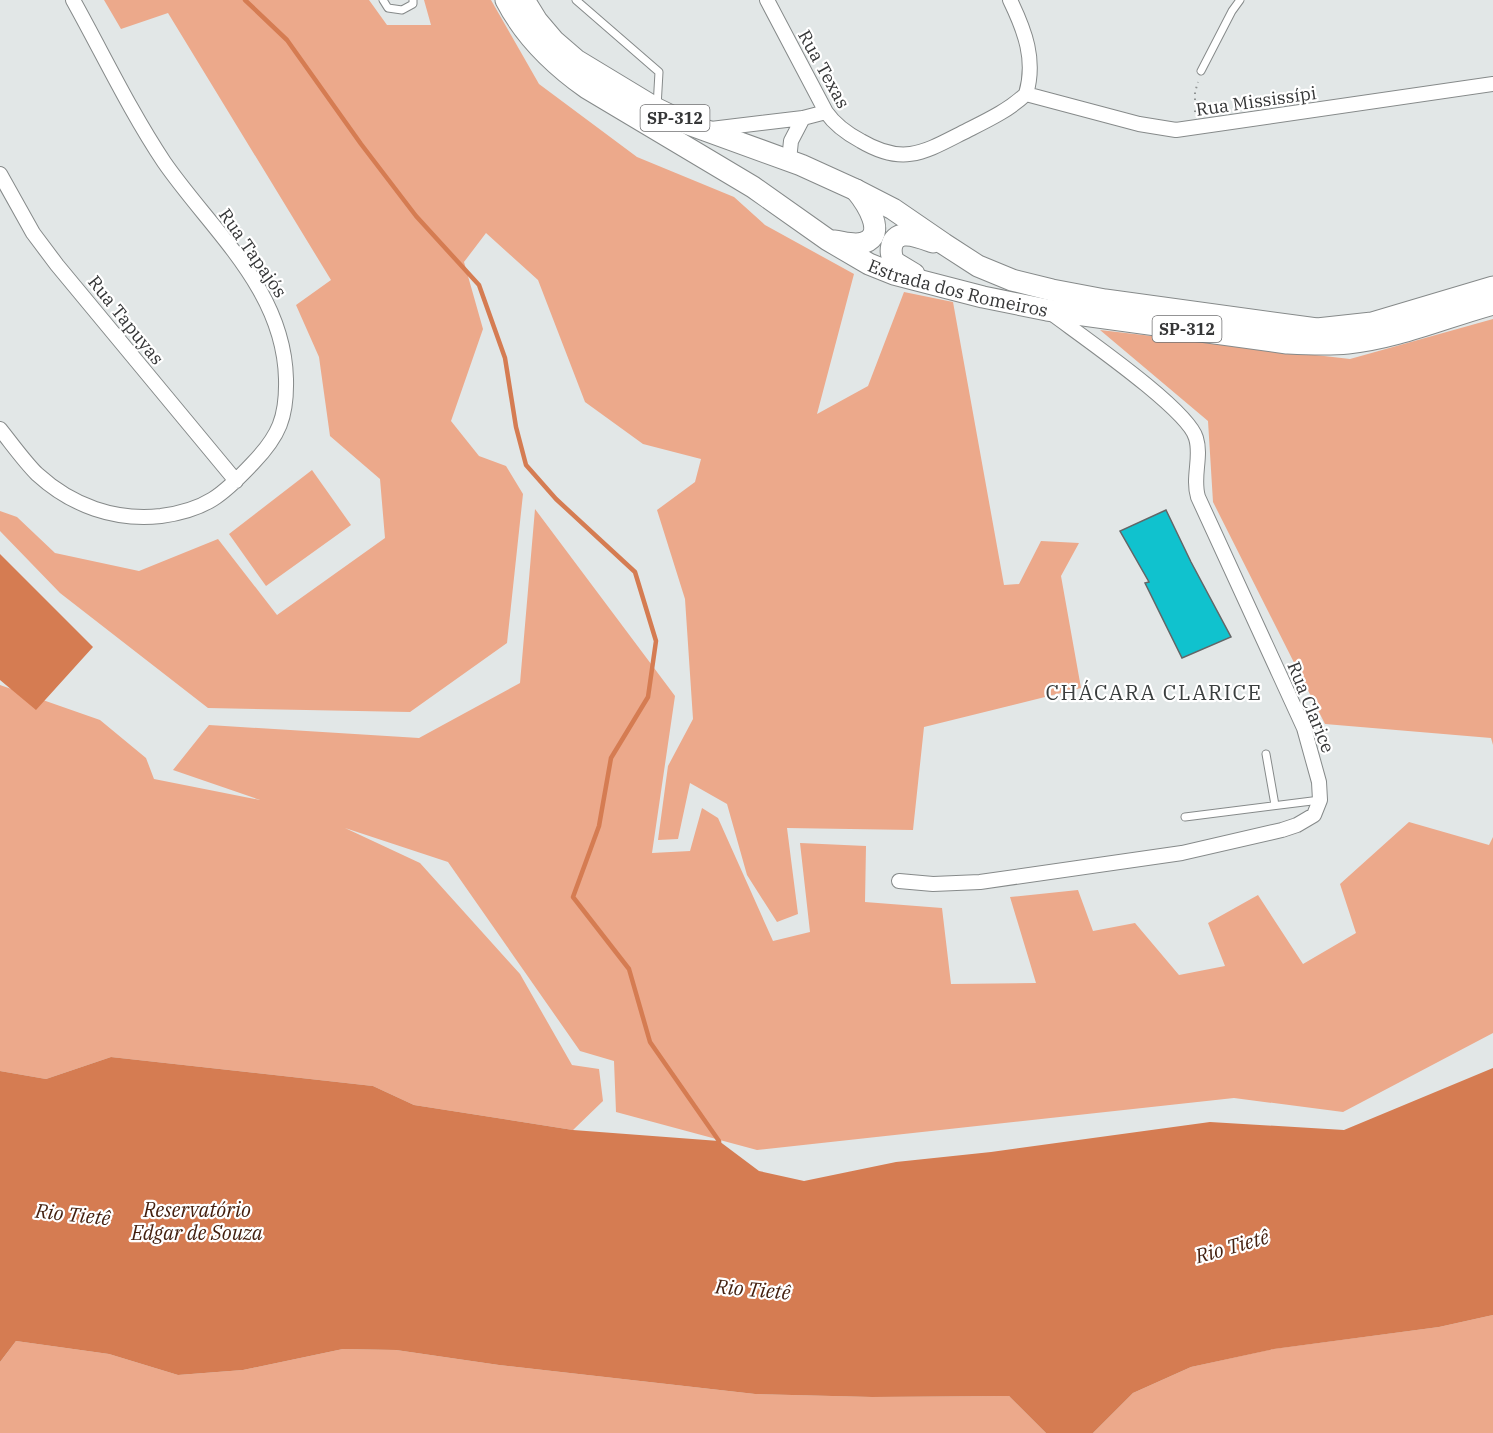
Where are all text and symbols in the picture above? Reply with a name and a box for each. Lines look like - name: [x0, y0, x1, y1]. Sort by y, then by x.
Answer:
- street label: Rua Texas: [793, 26, 855, 112]
- street label: Rua Mississípi: [1194, 81, 1318, 121]
- road number: SP-312: [640, 105, 710, 131]
- street label: Rua Tapajós: [214, 204, 292, 302]
- street label: Estrada dos Romeiros: [865, 253, 1050, 321]
- street label: Rua Tapuyas: [83, 271, 169, 369]
- road number: SP-312: [1152, 316, 1222, 342]
- street label: Rua Clarice: [1282, 658, 1340, 756]
- district label: CHÁCARA CLARICE: [1045, 678, 1263, 706]
- water label: Reservatório Edgar de Souza: [130, 1196, 263, 1246]
- water label: Rio Tietê: [33, 1197, 113, 1231]
- water label: Rio Tietê: [1191, 1222, 1273, 1270]
- water label: Rio Tietê: [713, 1272, 793, 1306]

